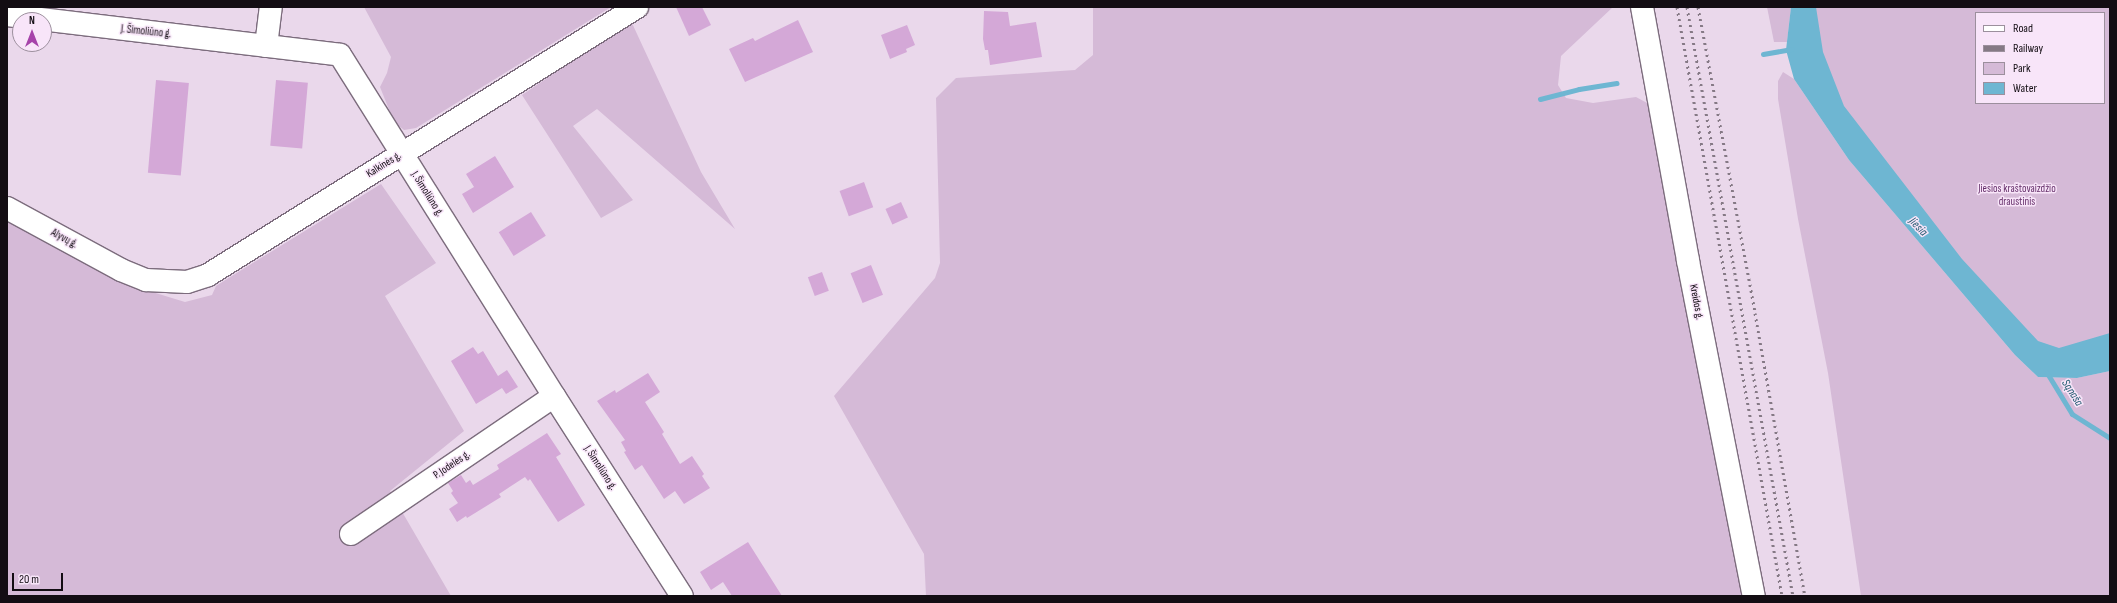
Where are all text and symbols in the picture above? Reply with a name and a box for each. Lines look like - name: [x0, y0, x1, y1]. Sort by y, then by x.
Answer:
- north arrow: [12, 12, 52, 52]
- legend: [1975, 12, 2105, 104]
- text: N: [29, 14, 35, 27]
- text: Road: [2013, 21, 2033, 36]
- street label: J. Šimoliūno g.: [120, 23, 172, 41]
- text: Railway: [2013, 41, 2043, 56]
- text: Park: [2013, 61, 2031, 76]
- text: Water: [2013, 81, 2037, 96]
- street label: Kalkinės g.: [364, 149, 404, 181]
- street label: J. Šimoliūno g.: [408, 169, 446, 219]
- park label: Jiesios kraštovaizdžio draustinis: [1978, 183, 2056, 209]
- water label: Jiesia: [1906, 215, 1930, 239]
- street label: Alyvų g.: [48, 227, 80, 251]
- street label: Kreidos g.: [1686, 283, 1706, 321]
- water label: Sąnaša: [2058, 377, 2086, 409]
- street label: J. Šimoliūno g.: [581, 443, 619, 493]
- street label: P. Jodelės g.: [431, 448, 473, 482]
- scale bar: [14, 565, 65, 591]
- text: 20 m: [19, 572, 39, 587]

